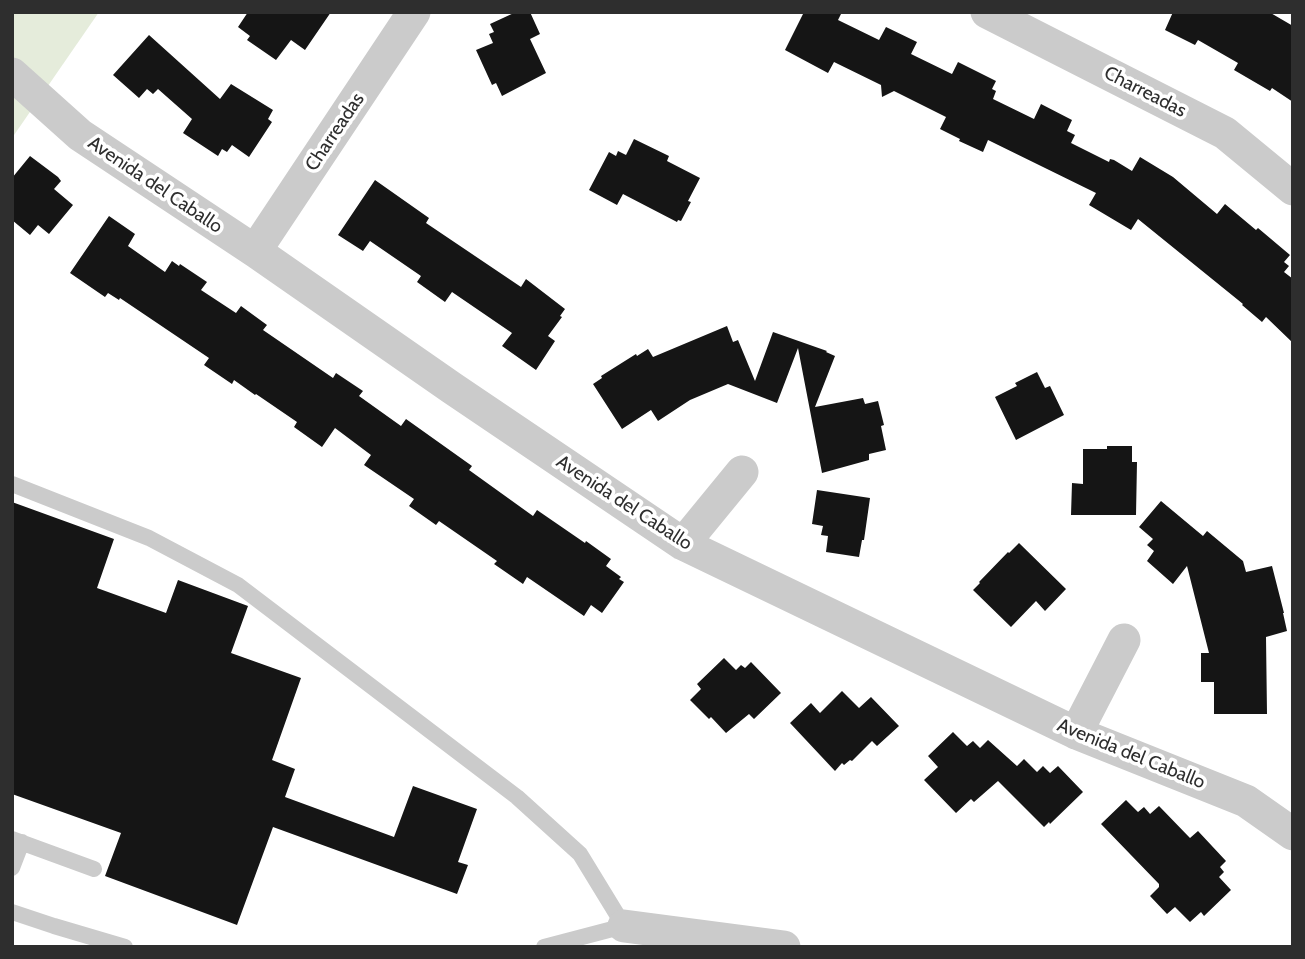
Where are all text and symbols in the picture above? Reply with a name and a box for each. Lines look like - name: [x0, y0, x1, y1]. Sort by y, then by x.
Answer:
- street label: Charreadas: [1100, 62, 1190, 122]
- street label: Charreadas: [301, 89, 369, 175]
- street label: Avenida del Caballo: [83, 132, 227, 238]
- street label: Avenida del Caballo: [552, 451, 696, 555]
- street label: Avenida del Caballo: [1054, 714, 1208, 794]

